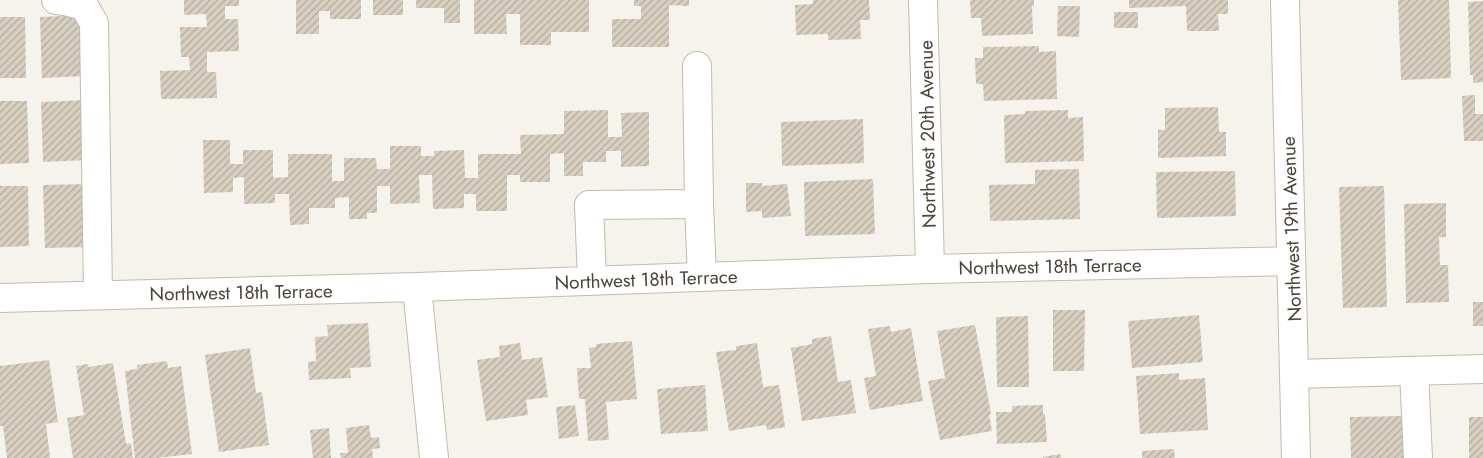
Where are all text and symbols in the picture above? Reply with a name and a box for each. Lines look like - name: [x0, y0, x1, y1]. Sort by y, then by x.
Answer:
- street label: Northwest 20th Avenue: [912, 40, 943, 228]
- street label: Northwest 19th Avenue: [1275, 136, 1308, 322]
- street label: Northwest 18th Terrace: [958, 251, 1142, 282]
- street label: Northwest 18th Terrace: [554, 263, 738, 296]
- street label: Northwest 18th Terrace: [149, 277, 333, 308]

